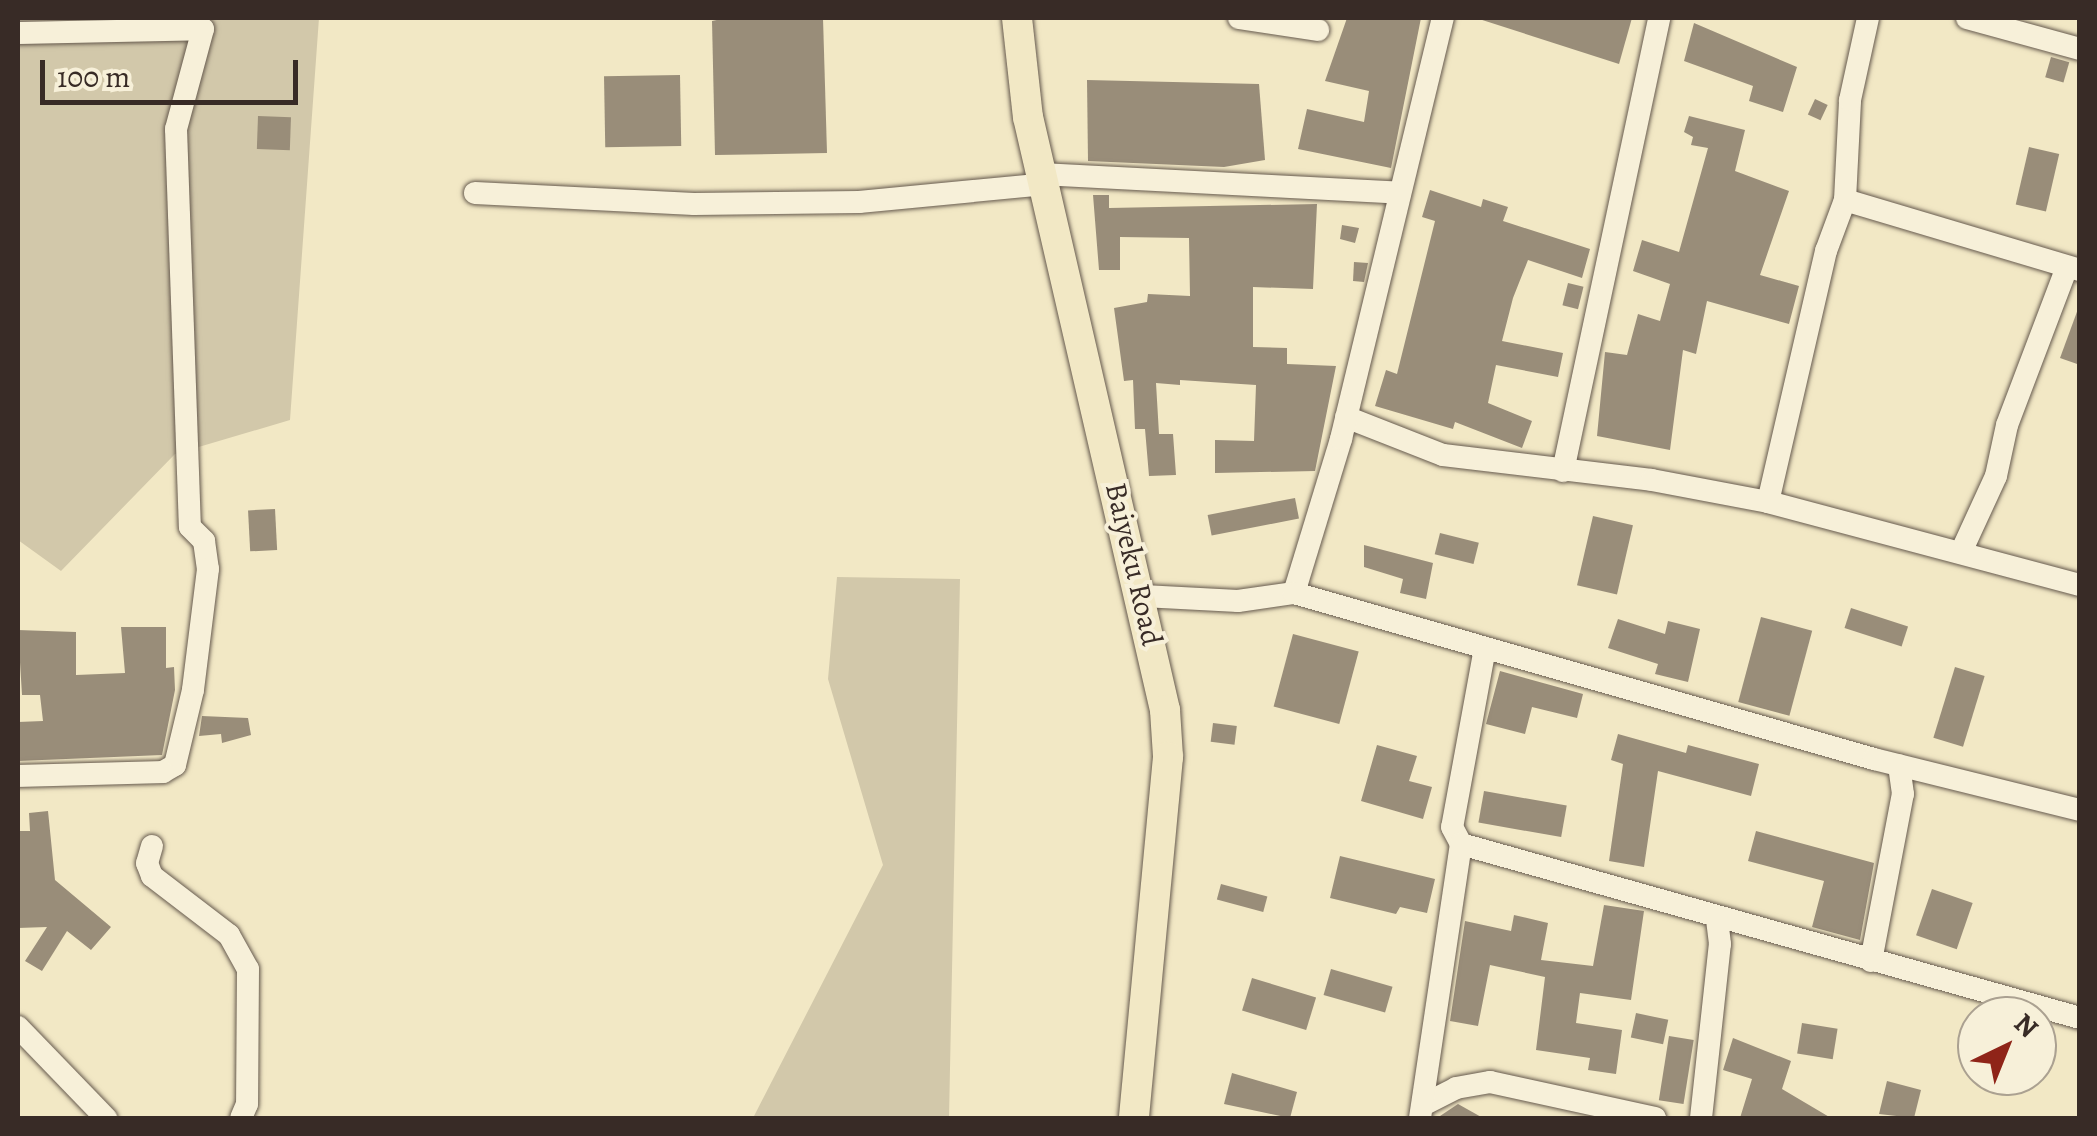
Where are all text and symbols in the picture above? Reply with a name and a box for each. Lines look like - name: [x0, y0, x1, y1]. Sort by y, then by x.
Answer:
- scale bar: [45, 40, 302, 102]
- text: 100 m: [57, 57, 130, 97]
- street label: Baiyeku Road: [1098, 479, 1170, 649]
- north arrow: [1957, 996, 2057, 1096]
- text: N: [2006, 1005, 2047, 1046]

